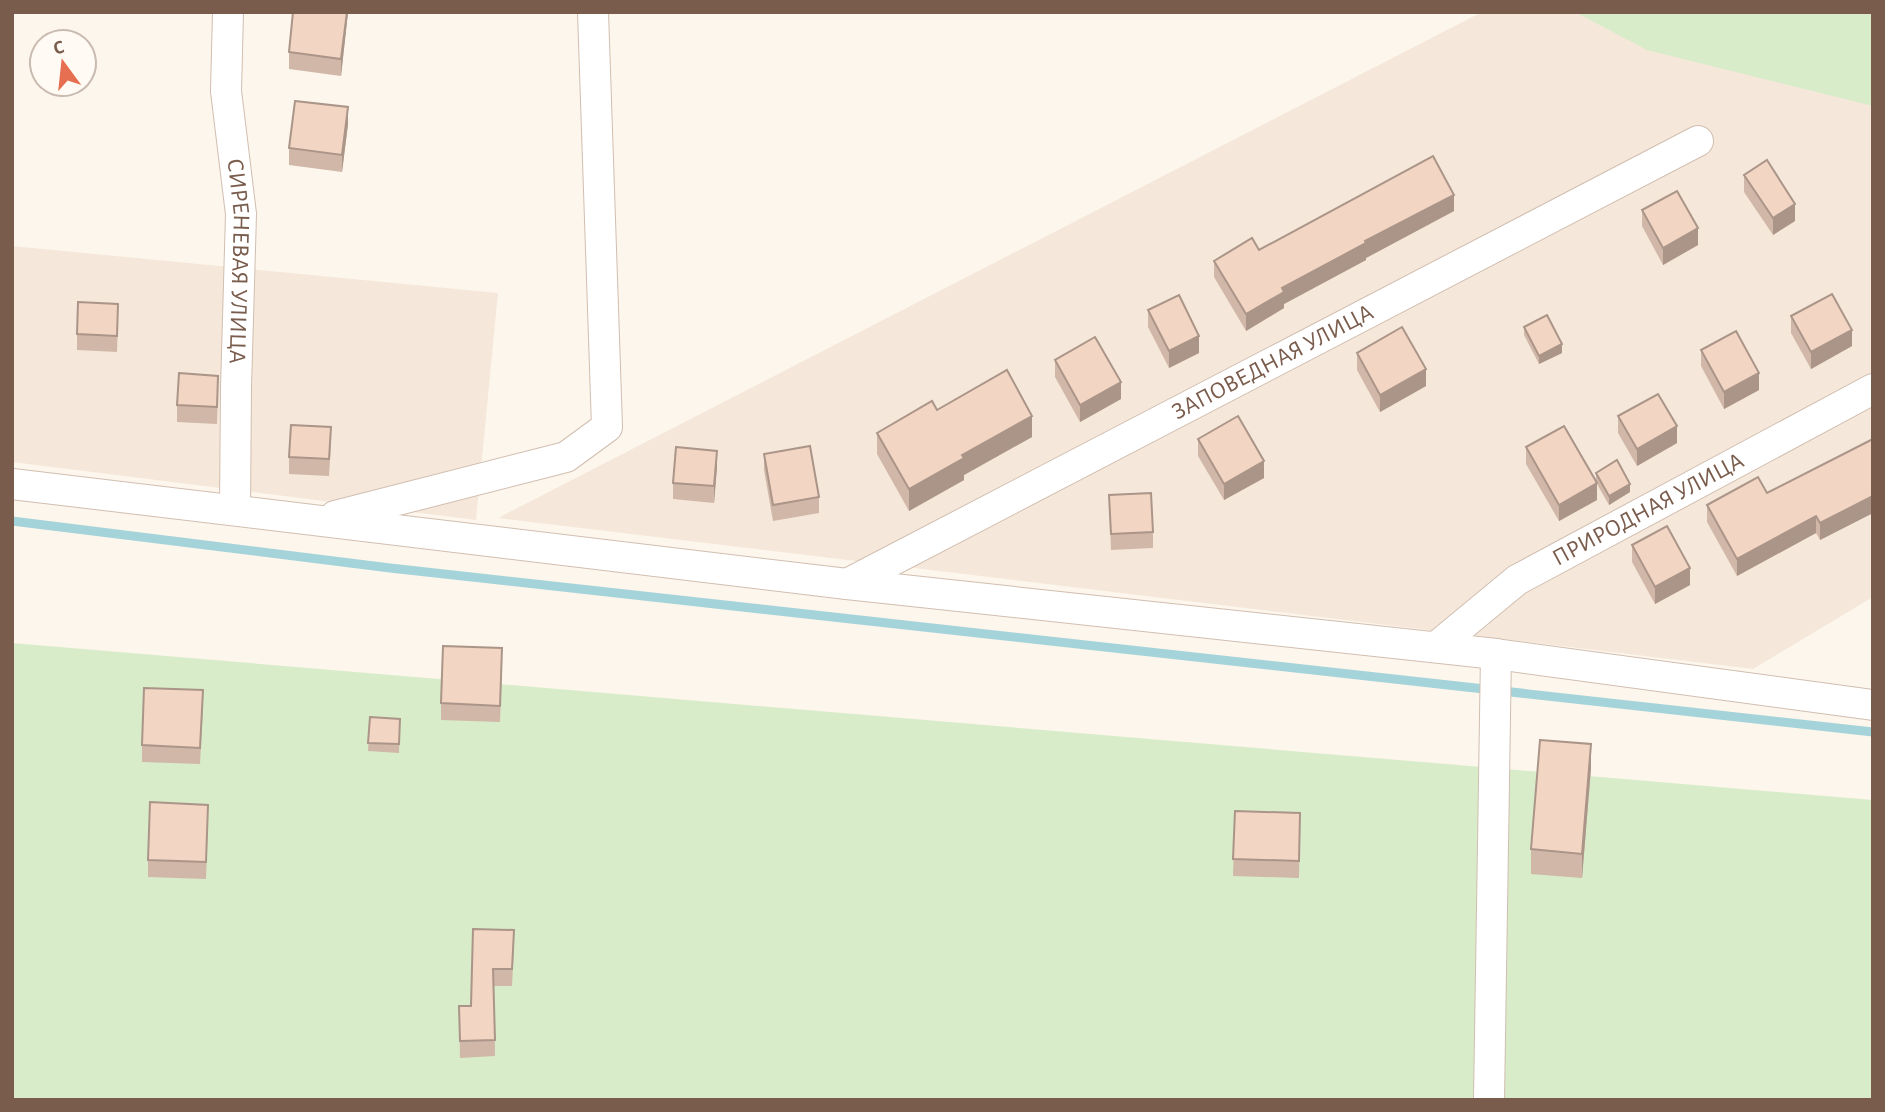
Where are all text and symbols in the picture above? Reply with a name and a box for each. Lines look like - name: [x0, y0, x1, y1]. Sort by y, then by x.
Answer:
- north arrow: [28, 28, 98, 98]
- text: С: [51, 37, 67, 59]
- street label: СИРЕНЕВАЯ УЛИЦА: [222, 157, 253, 364]
- street label: ЗАПОВЕДНАЯ УЛИЦА: [1168, 300, 1377, 425]
- street label: ПРИРОДНАЯ УЛИЦА: [1549, 449, 1748, 571]

